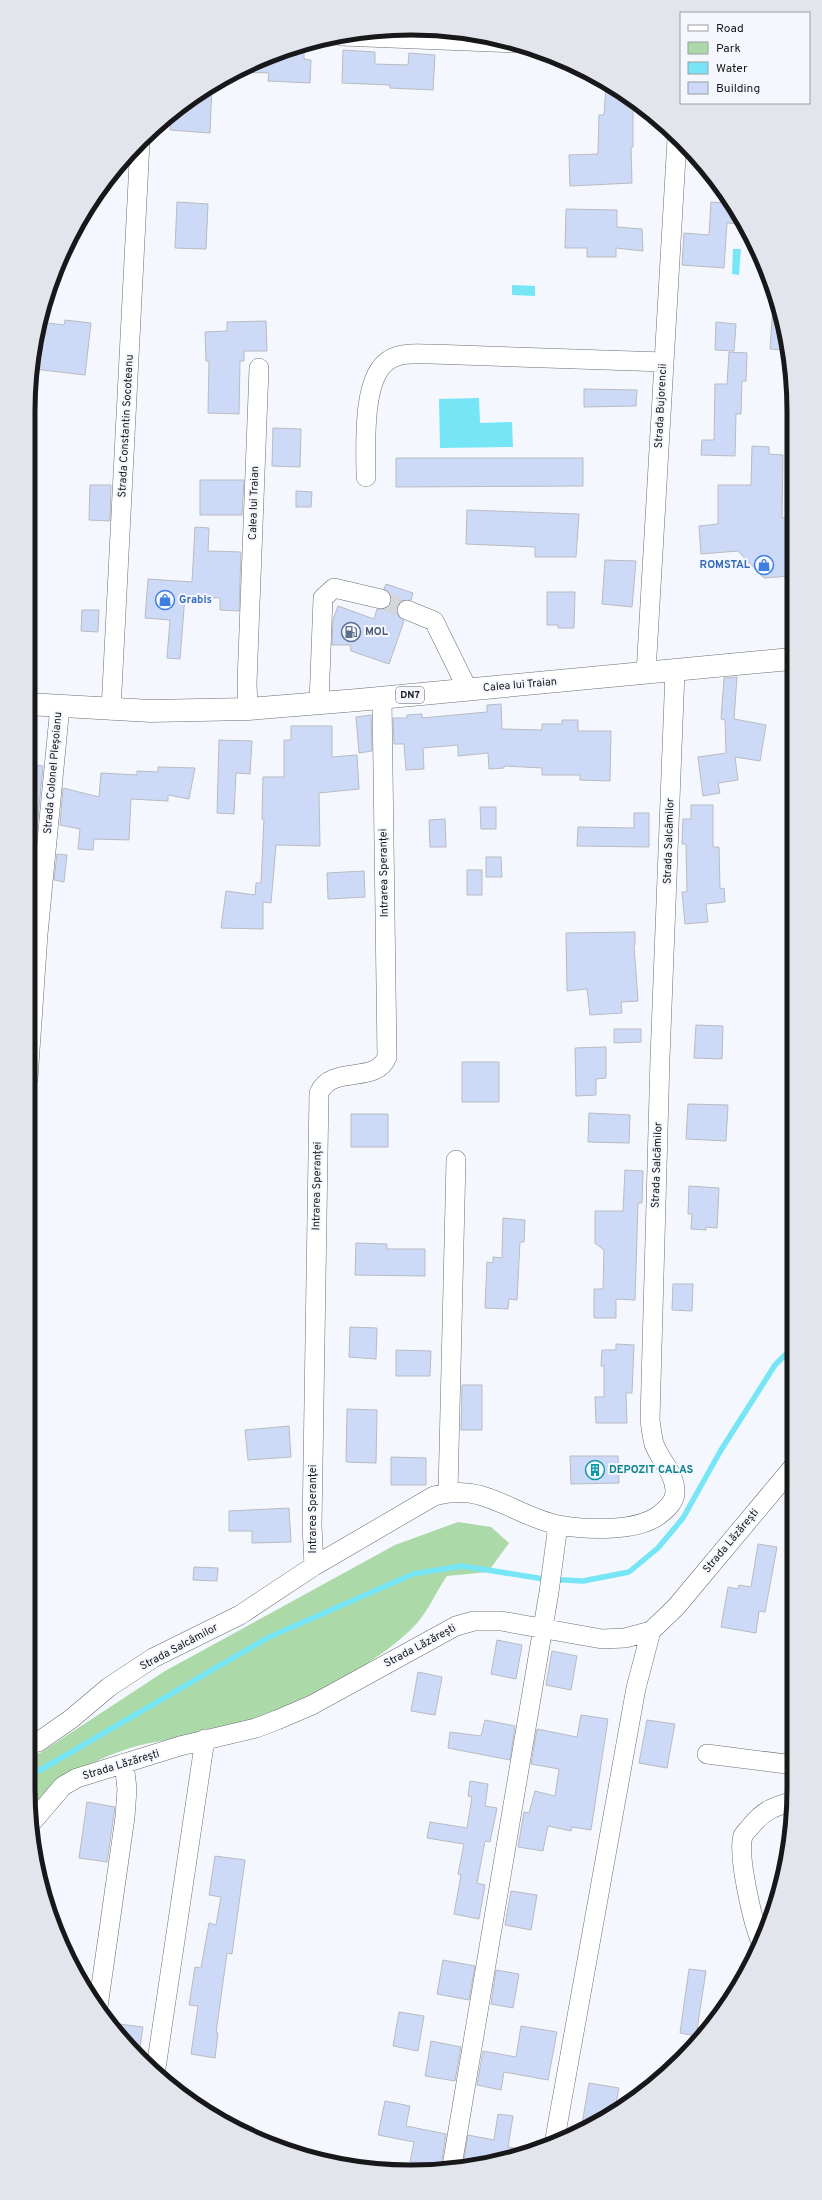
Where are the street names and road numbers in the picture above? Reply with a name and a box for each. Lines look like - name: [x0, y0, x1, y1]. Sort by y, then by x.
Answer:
- street label: Strada Constantin Socoteanu: [115, 354, 137, 498]
- street label: Strada Bujorencii: [652, 363, 670, 449]
- street label: Calea lui Traian: [246, 466, 262, 540]
- street label: Calea lui Traian: [482, 675, 558, 695]
- road number: DN7: [396, 687, 424, 703]
- street label: Strada Colonel Pleșoianu: [41, 711, 65, 835]
- street label: Strada Salcâmilor: [660, 797, 678, 884]
- street label: Intrarea Speranței: [376, 828, 392, 918]
- street label: Strada Salcâmilor: [648, 1121, 666, 1208]
- street label: Intrarea Speranței: [309, 1141, 325, 1231]
- street label: Intrarea Speranței: [306, 1465, 320, 1553]
- street label: Strada Lăzărești: [700, 1506, 762, 1576]
- street label: Strada Salcâmilor: [137, 1620, 221, 1673]
- street label: Strada Lăzărești: [382, 1621, 458, 1671]
- street label: Strada Lăzărești: [81, 1747, 161, 1783]

